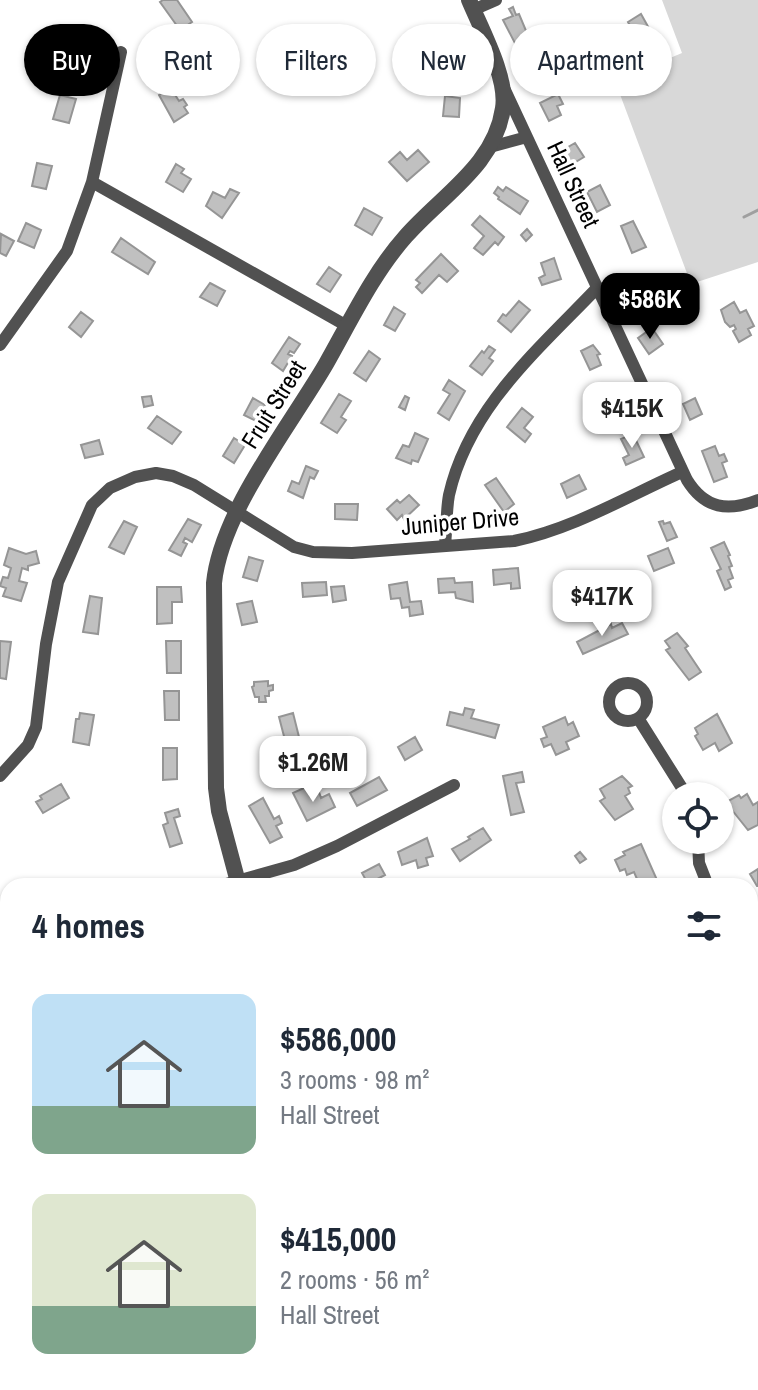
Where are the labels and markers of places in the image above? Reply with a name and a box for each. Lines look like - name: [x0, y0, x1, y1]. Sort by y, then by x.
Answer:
- pin: $586K: [594, 273, 706, 341]
- pin: $415K: [576, 382, 688, 450]
- pin: $417K: [546, 570, 658, 638]
- pin: $1.26M: [248, 736, 378, 804]

